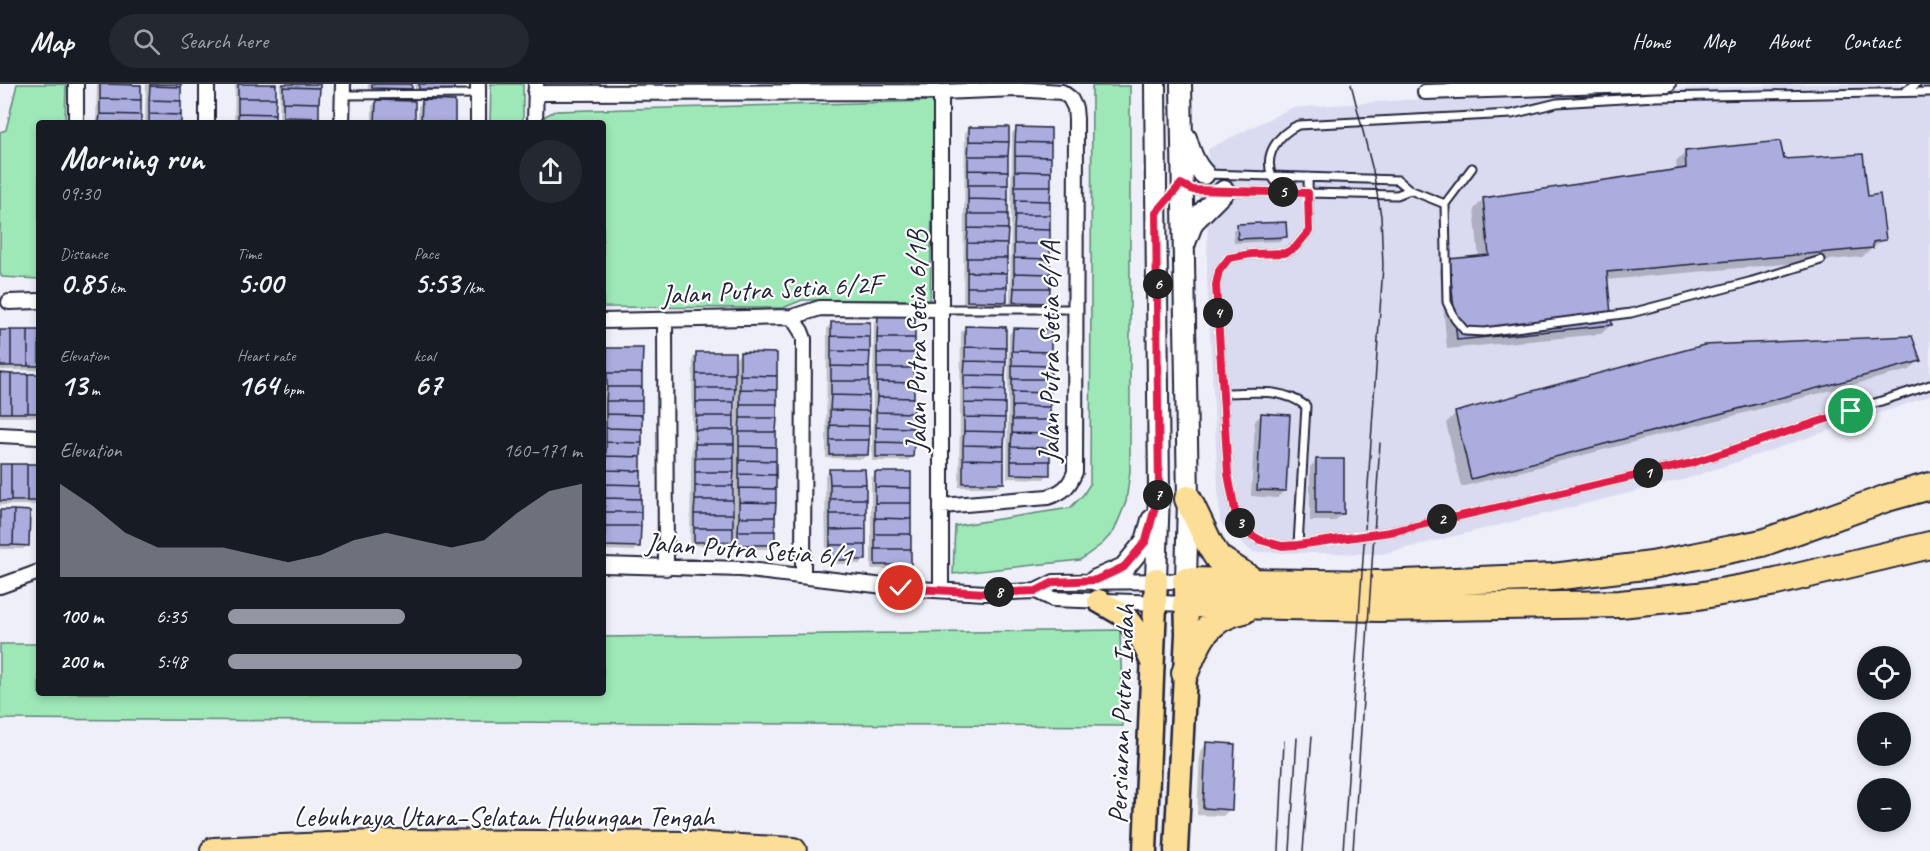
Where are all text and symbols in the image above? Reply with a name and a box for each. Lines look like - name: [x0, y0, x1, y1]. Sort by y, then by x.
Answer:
- search box: [109, 14, 529, 68]
- text: Map: [30, 24, 73, 59]
- icon: search: [130, 25, 163, 58]
- text: Search here: [178, 27, 268, 55]
- text: Home: [1632, 28, 1670, 54]
- text: Map: [1703, 28, 1735, 54]
- text: About: [1768, 28, 1810, 54]
- text: Contact: [1843, 28, 1900, 54]
- text: Morning run: [60, 137, 204, 179]
- button: share: [519, 140, 582, 203]
- pin: 5: [1268, 177, 1298, 207]
- text: 09:30: [60, 181, 100, 206]
- text: 5: [1280, 182, 1286, 202]
- street label: Jalan Putra Setia 6/1B: [899, 228, 934, 454]
- street label: Jalan Putra Setia 6/1A: [1032, 240, 1067, 464]
- text: Distance: [60, 244, 108, 264]
- text: Time: [237, 244, 261, 264]
- text: Pace: [414, 244, 439, 264]
- text: 0.85: [60, 264, 106, 302]
- text: 5:00: [237, 264, 283, 302]
- text: 5:53: [414, 264, 459, 302]
- street label: Jalan Putra Setia 6/2F: [658, 265, 888, 312]
- pin: 6: [1143, 269, 1173, 299]
- text: 6: [1154, 274, 1162, 294]
- text: km: [106, 278, 125, 298]
- text: /km: [459, 278, 484, 298]
- pin: 4: [1203, 298, 1233, 328]
- text: 4: [1214, 303, 1222, 323]
- text: Elevation: [60, 346, 109, 366]
- text: Heart rate: [237, 346, 295, 366]
- text: kcal: [414, 346, 435, 366]
- text: 13: [60, 366, 87, 404]
- text: 164: [237, 366, 278, 404]
- text: 67: [414, 366, 442, 404]
- text: m: [87, 380, 100, 400]
- text: bpm: [278, 380, 304, 400]
- pin: [1825, 385, 1876, 436]
- icon: arrive: [1834, 394, 1867, 427]
- text: Elevation: [60, 438, 122, 463]
- text: 160–171 m: [503, 438, 582, 463]
- pin: 1: [1633, 458, 1663, 488]
- text: 1: [1644, 463, 1652, 483]
- pin: 7: [1143, 480, 1173, 510]
- text: 7: [1154, 485, 1162, 505]
- pin: 2: [1427, 504, 1457, 534]
- pin: 3: [1225, 508, 1255, 538]
- text: 2: [1438, 509, 1446, 529]
- text: 3: [1236, 513, 1244, 533]
- street label: Jalan Putra Setia 6/1: [643, 524, 855, 574]
- pin: [875, 562, 926, 613]
- icon: check: [884, 571, 917, 604]
- pin: 8: [984, 577, 1014, 607]
- text: 8: [995, 582, 1003, 602]
- street label: Persiaran Putra Indah: [1100, 603, 1142, 824]
- text: 100 m: [60, 604, 103, 629]
- text: 6:35: [156, 604, 187, 629]
- map controls: [1857, 646, 1911, 832]
- button: locate: [1857, 646, 1911, 700]
- text: 200 m: [60, 649, 103, 674]
- text: 5:48: [156, 649, 187, 674]
- button: +: [1857, 712, 1911, 766]
- button: −: [1857, 778, 1911, 832]
- street label: Lebuhraya Utara–Selatan Hubungan Tengah: [294, 799, 716, 834]

